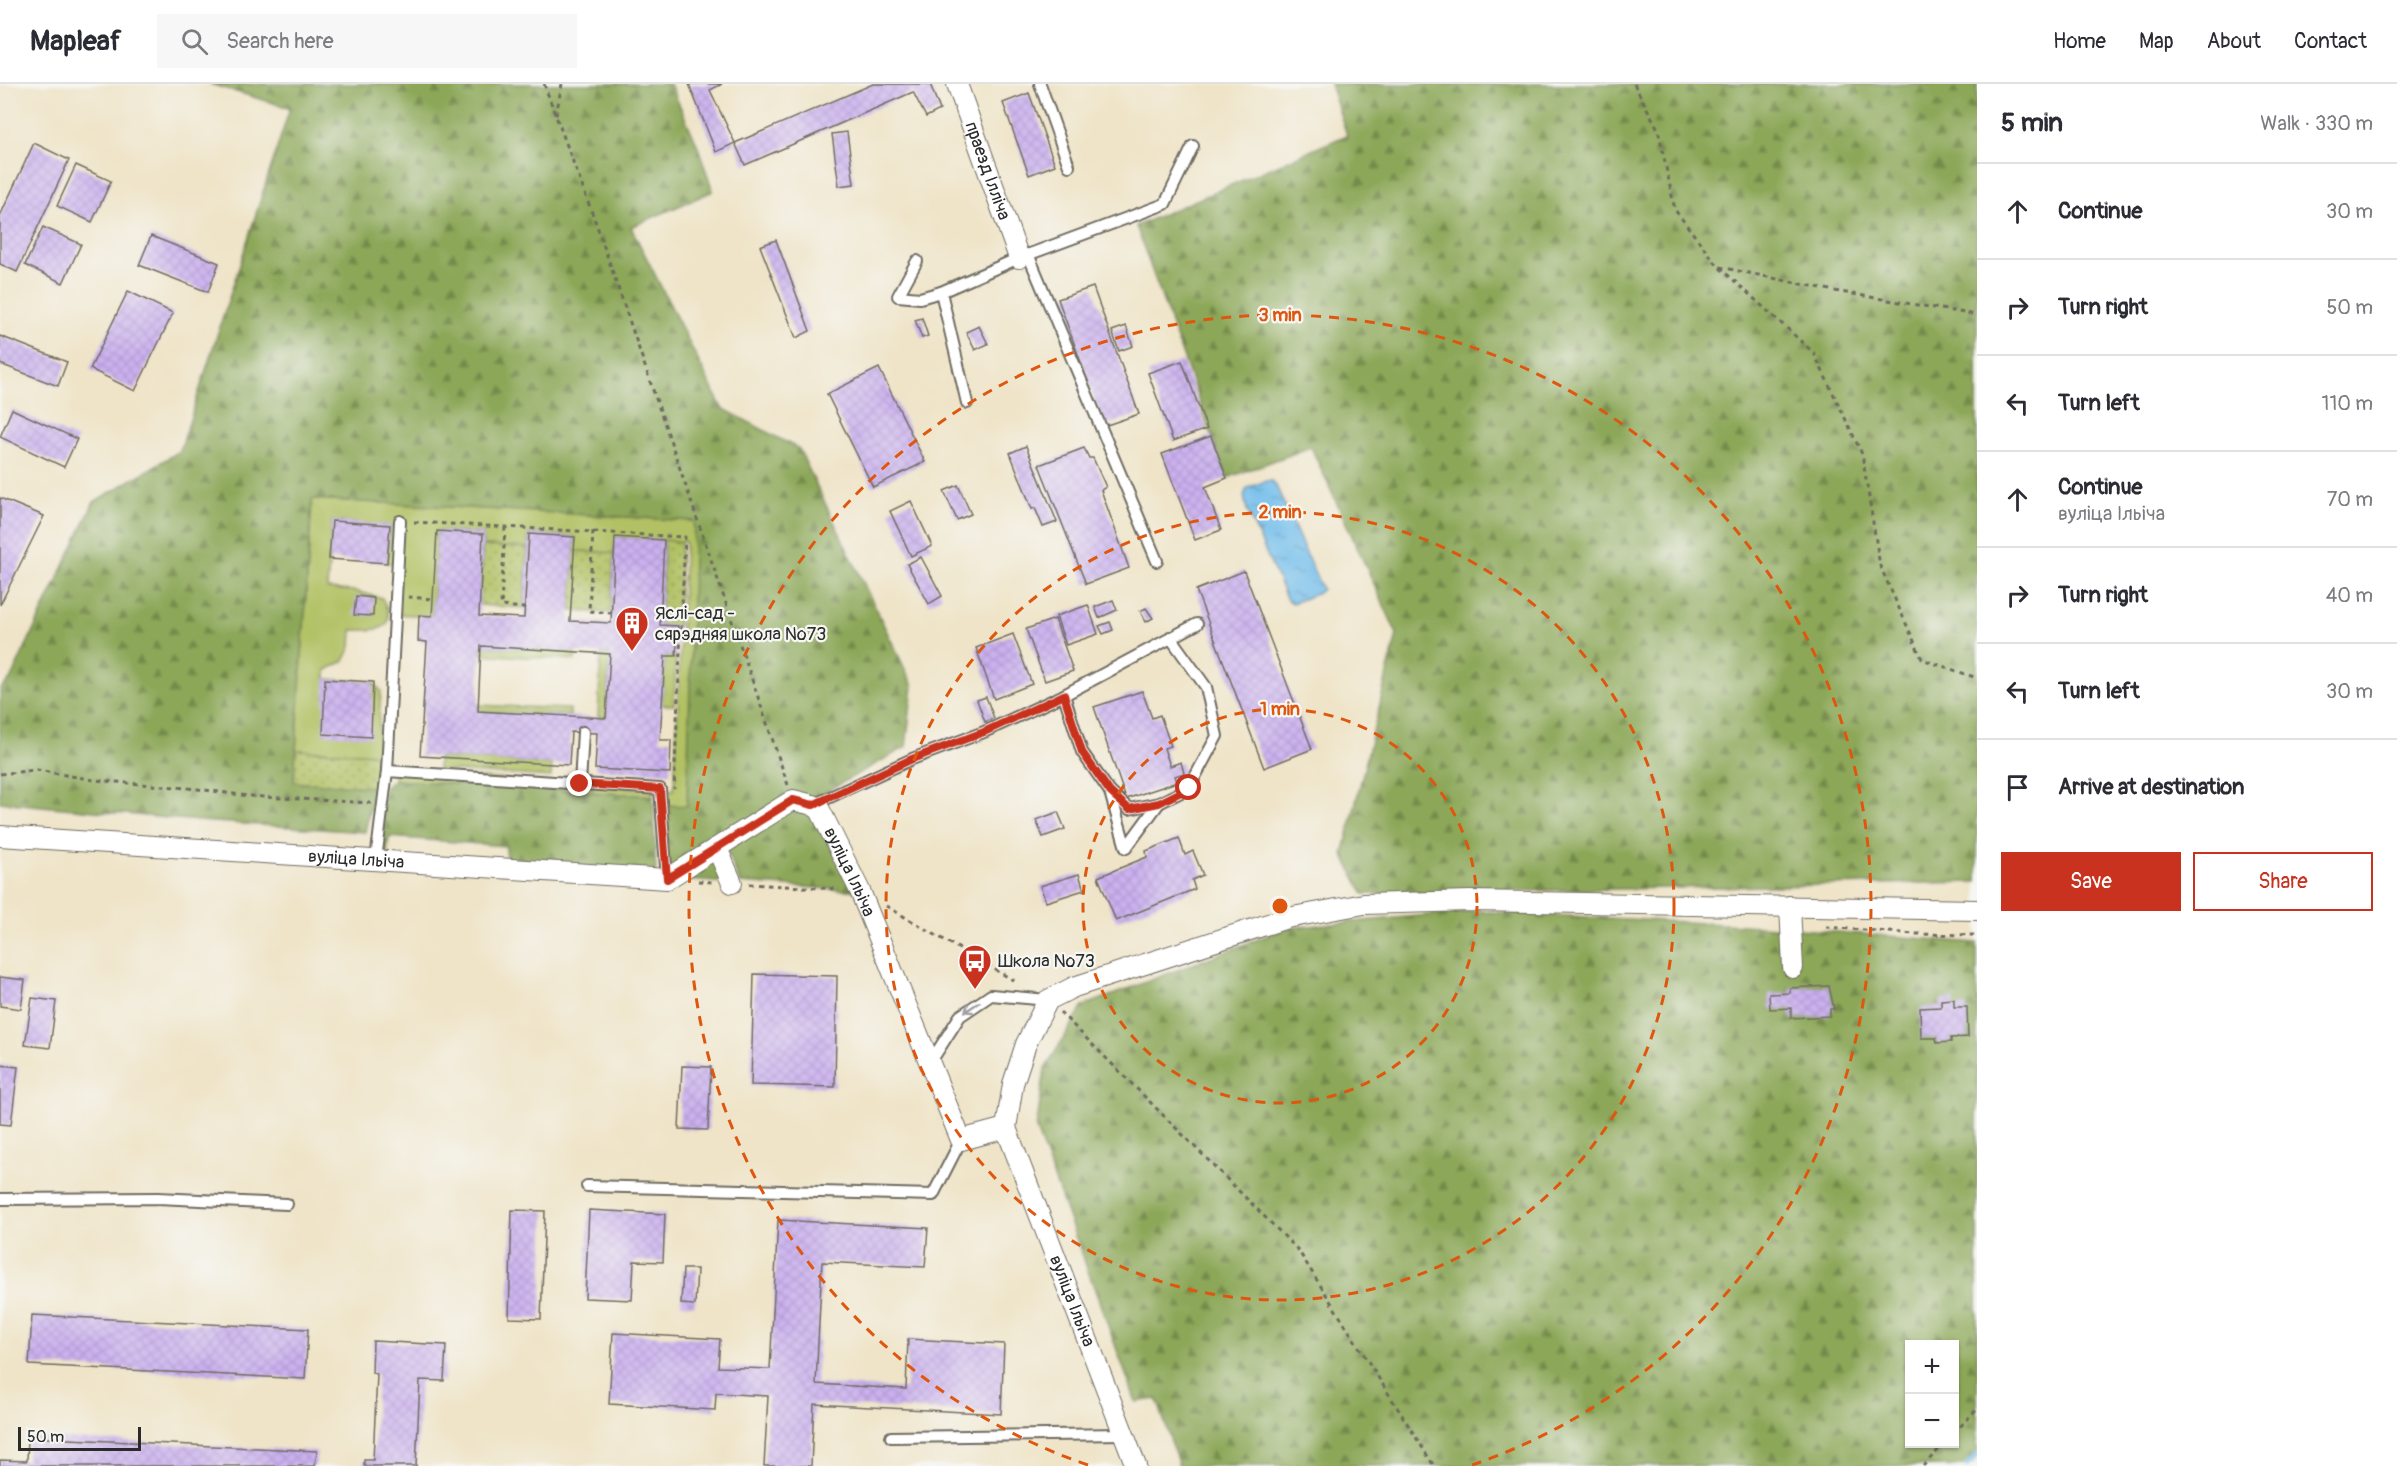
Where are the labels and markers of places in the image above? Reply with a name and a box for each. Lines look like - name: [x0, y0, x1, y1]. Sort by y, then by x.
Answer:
- place label: Яслі-сад - сярэдняя школа №73: [655, 602, 826, 646]
- building icon: Яслі-сад - сярэдняя школа №73: [614, 605, 650, 652]
- centre of rings: [1270, 896, 1290, 916]
- bus stop icon: Школа №73: [957, 943, 993, 990]
- place label: Школа №73: [998, 950, 1095, 973]

